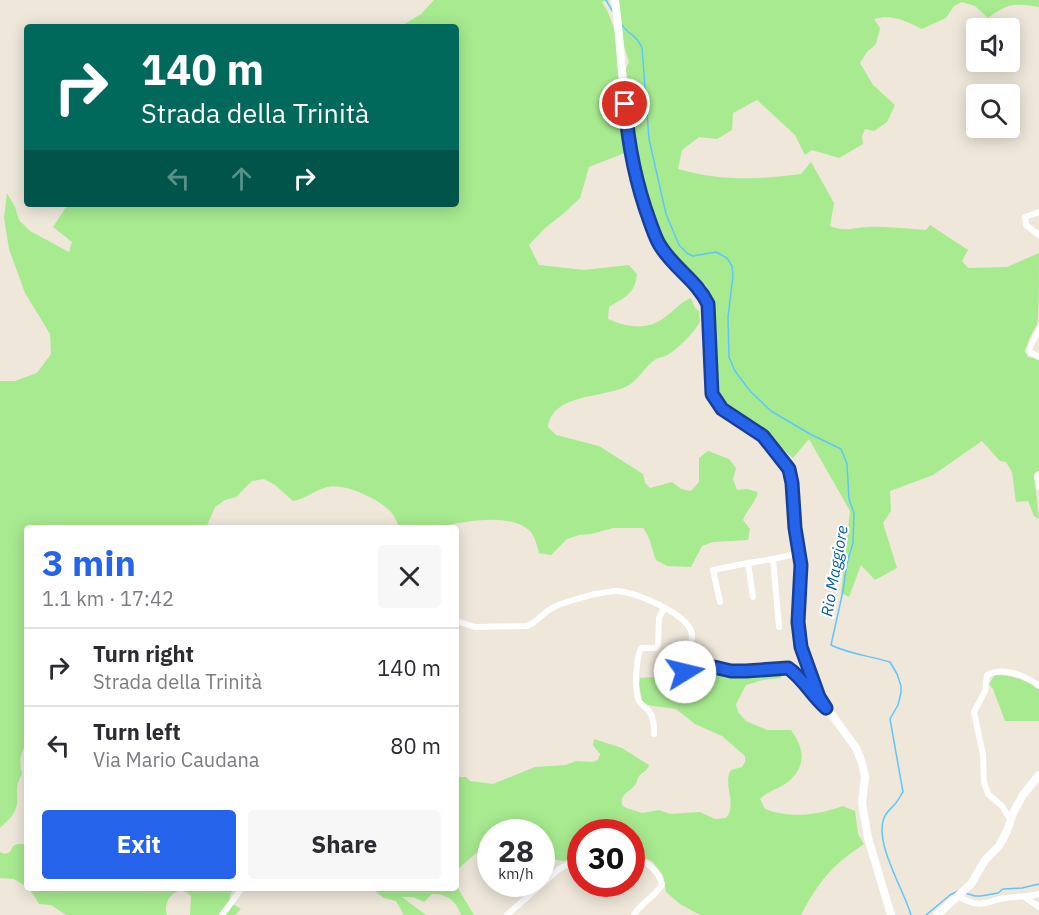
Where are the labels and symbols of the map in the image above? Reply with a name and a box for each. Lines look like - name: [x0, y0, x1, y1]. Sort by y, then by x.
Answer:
- pin: [599, 78, 650, 129]
- water label: Rio Maggiore: [816, 524, 852, 618]
- position arrow: [653, 640, 717, 704]
- speed limit sign: 30: [567, 819, 645, 897]

